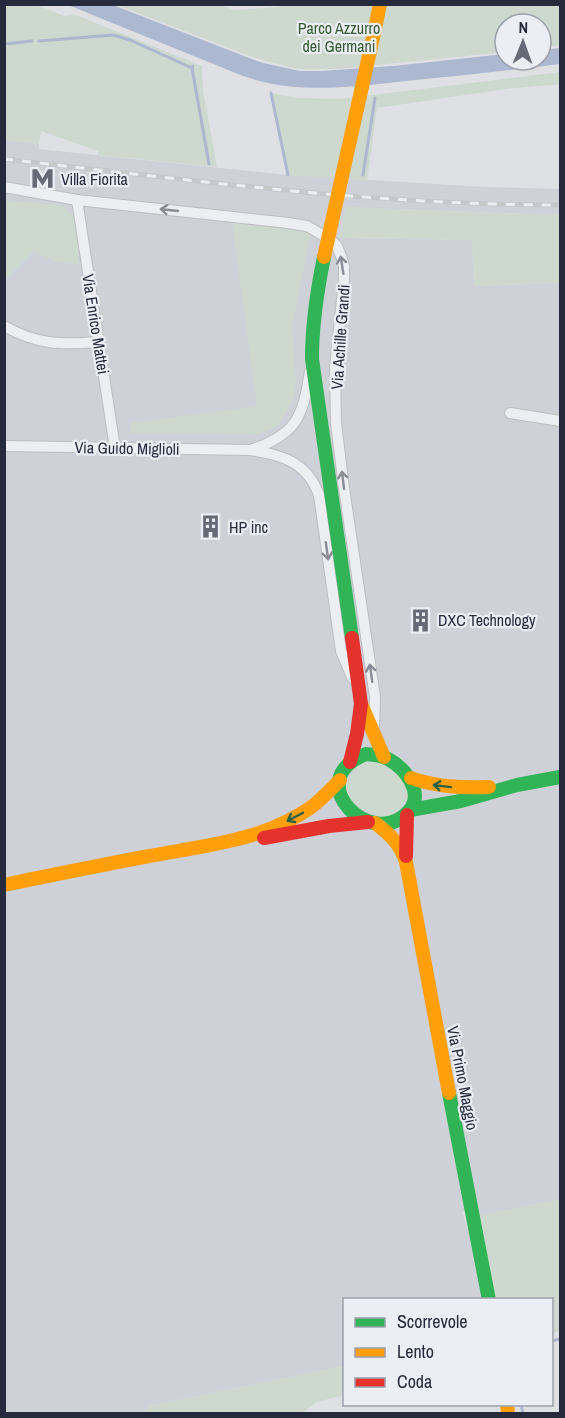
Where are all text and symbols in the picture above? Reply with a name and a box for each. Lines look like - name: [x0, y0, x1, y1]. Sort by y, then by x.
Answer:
- north arrow: [493, 12, 553, 72]
- text: N: [518, 16, 528, 38]
- park label: Parco Azzurro dei Germani: [298, 17, 380, 57]
- metro station icon: Villa Fiorita: [30, 166, 56, 192]
- place label: Villa Fiorita: [61, 168, 129, 190]
- one-way arrow: [159, 204, 179, 215]
- one-way arrow: [337, 255, 348, 275]
- street label: Via Enrico Mattei: [77, 272, 115, 376]
- street label: Via Achille Grandi: [325, 284, 355, 390]
- street label: Via Guido Miglioli: [74, 436, 180, 460]
- one-way arrow: [337, 470, 348, 490]
- building icon: HP inc: [198, 514, 224, 540]
- place label: HP inc: [229, 516, 269, 538]
- one-way arrow: [321, 541, 332, 561]
- building icon: DXC Technology: [407, 607, 433, 633]
- place label: DXC Technology: [438, 609, 536, 631]
- one-way arrow: [366, 663, 377, 683]
- one-way arrow: [433, 780, 453, 791]
- one-way arrow: [287, 811, 304, 823]
- street label: Via Primo Maggio: [442, 1024, 484, 1132]
- legend: [343, 1298, 553, 1406]
- text: Scorrevole: [397, 1309, 468, 1334]
- text: Lento: [397, 1339, 434, 1364]
- text: Coda: [397, 1369, 432, 1394]

